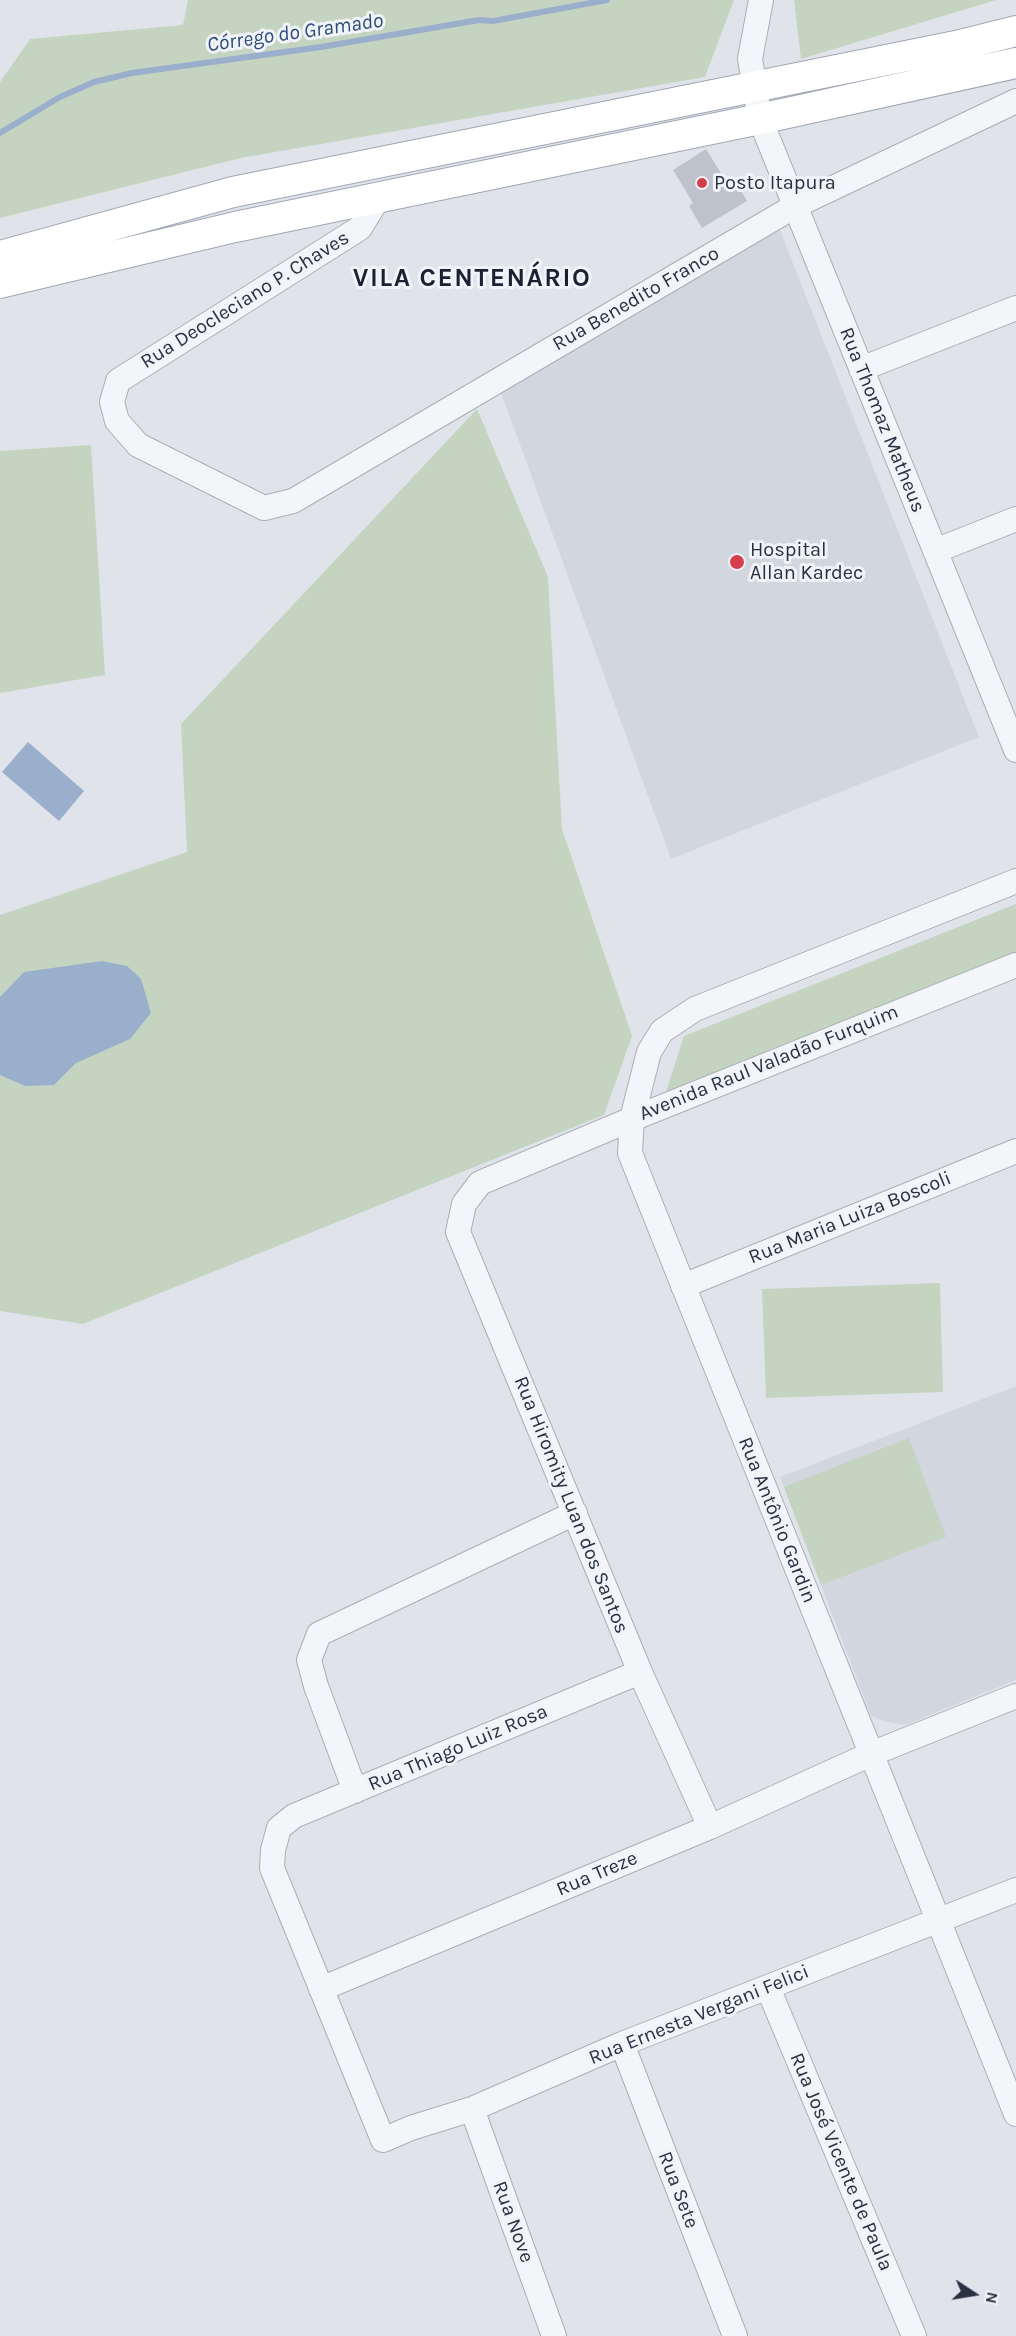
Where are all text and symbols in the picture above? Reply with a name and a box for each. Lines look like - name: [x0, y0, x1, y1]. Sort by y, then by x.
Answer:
- water label: Córrego do Gramado: [205, 8, 385, 58]
- place label: Posto Itapura: [714, 171, 836, 195]
- marker: Posto Itapura: [695, 176, 709, 190]
- street label: Rua Deocleciano P. Chaves: [136, 226, 354, 374]
- street label: Rua Benedito Franco: [549, 242, 723, 356]
- district label: VILA CENTENÁRIO: [353, 263, 591, 295]
- street label: Rua Thomaz Matheus: [834, 324, 930, 516]
- place label: Hospital Allan Kardec: [750, 538, 863, 585]
- marker: Hospital Allan Kardec: [728, 553, 746, 571]
- street label: Avenida Raul Valadão Furquim: [636, 1000, 902, 1126]
- street label: Rua Maria Luiza Boscoli: [745, 1166, 955, 1270]
- street label: Rua Hiromity Luan dos Santos: [508, 1373, 634, 1637]
- street label: Rua Antônio Gardin: [733, 1434, 821, 1606]
- street label: Rua Thiago Luiz Rosa: [365, 1699, 551, 1797]
- street label: Rua Treze: [553, 1846, 641, 1902]
- street label: Rua Ernesta Vergani Felici: [585, 1960, 813, 2070]
- street label: Rua José Vicente de Paula: [784, 2049, 898, 2275]
- street label: Rua Sete: [652, 2148, 704, 2232]
- street label: Rua Nove: [487, 2178, 539, 2266]
- north arrow: [944, 2264, 1004, 2324]
- text: N: [982, 2290, 1003, 2305]

